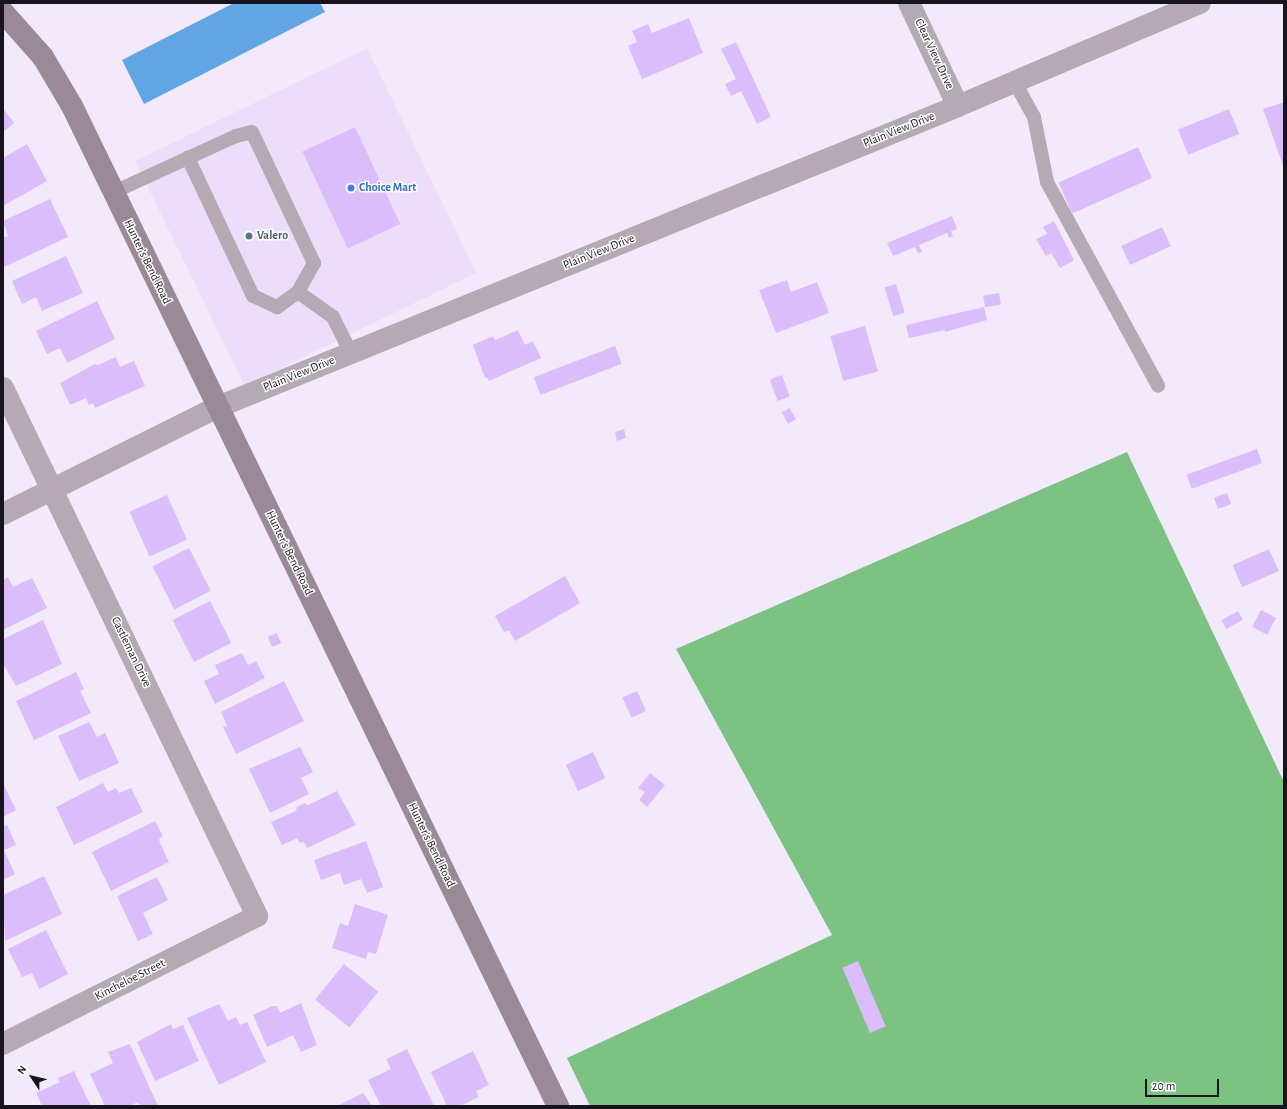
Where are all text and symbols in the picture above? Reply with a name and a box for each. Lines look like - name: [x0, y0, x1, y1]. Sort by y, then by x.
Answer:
- street label: Clear View Drive: [911, 16, 957, 92]
- street label: Plain View Drive: [861, 109, 937, 151]
- place label: Choice Mart: [359, 181, 416, 195]
- marker: Choice Mart: [346, 183, 356, 193]
- street label: Hunter's Bend Road: [120, 217, 174, 307]
- place label: Valero: [257, 229, 288, 243]
- marker: Valero: [244, 231, 254, 241]
- street label: Plain View Drive: [561, 231, 637, 273]
- street label: Plain View Drive: [261, 353, 337, 395]
- street label: Hunter's Bend Road: [262, 508, 316, 598]
- street label: Castleman Drive: [108, 614, 154, 690]
- street label: Hunter's Bend Road: [404, 800, 458, 890]
- street label: Kincheloe Street: [93, 956, 167, 1004]
- north arrow: [12, 1057, 52, 1097]
- text: N: [15, 1064, 28, 1076]
- scale bar: [1147, 1071, 1221, 1097]
- text: 20 m: [1152, 1080, 1175, 1092]

